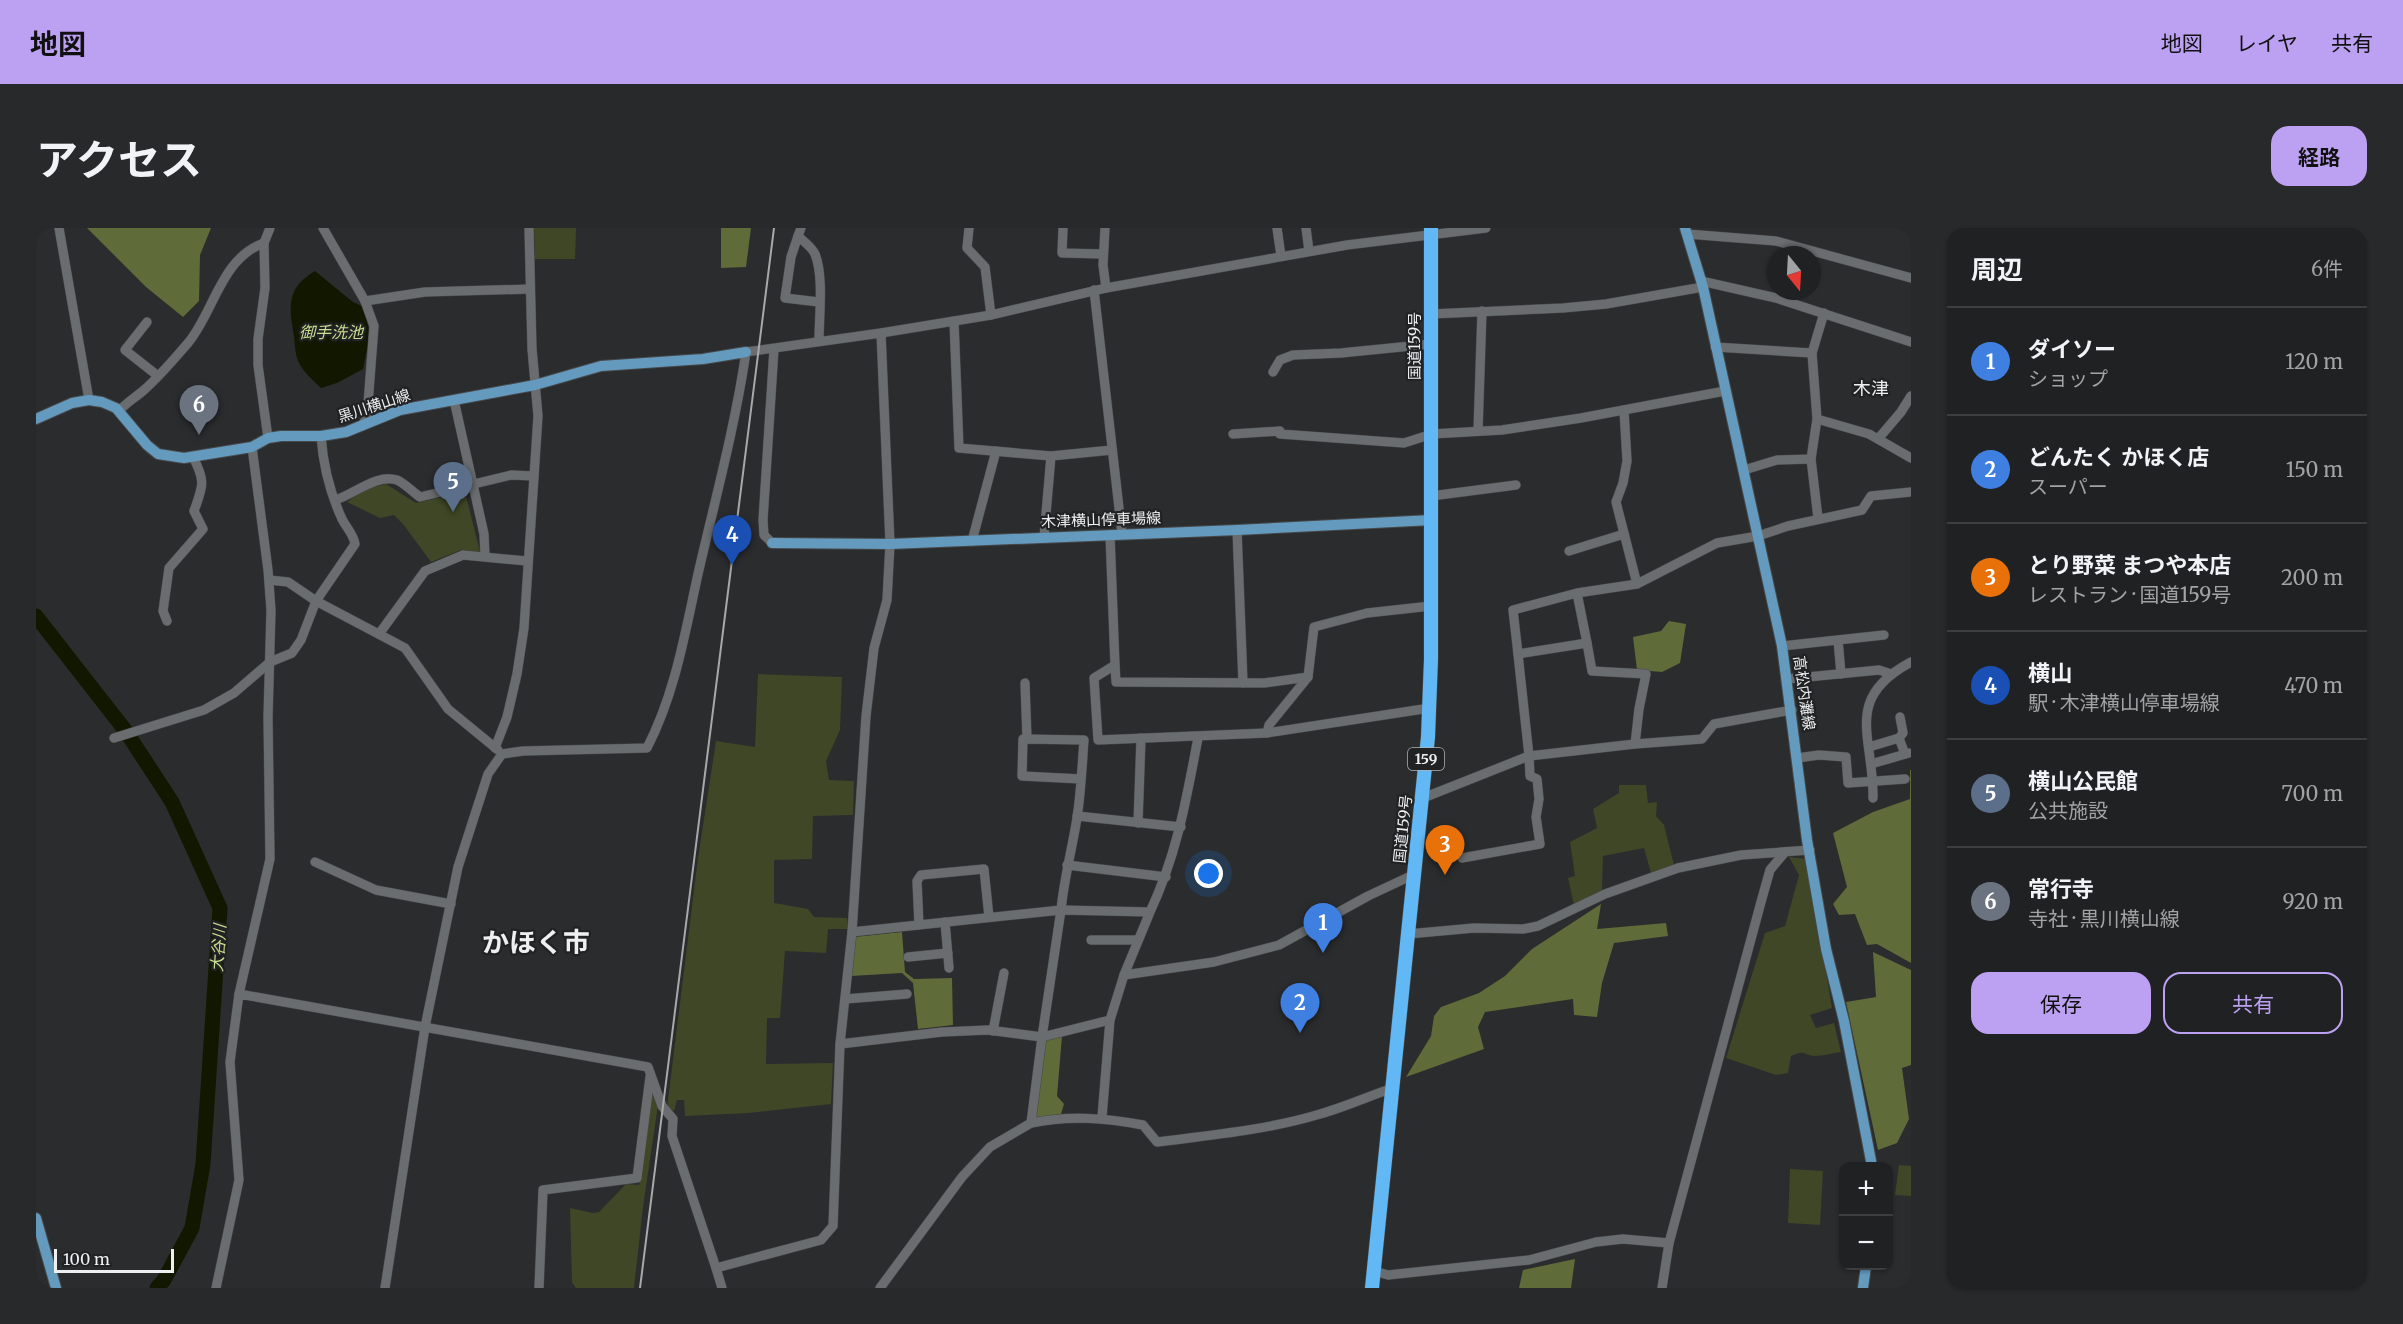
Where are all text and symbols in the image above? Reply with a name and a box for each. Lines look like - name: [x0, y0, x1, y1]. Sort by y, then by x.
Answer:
- text: 地図: [30, 26, 86, 62]
- text: 地図: [2161, 30, 2203, 57]
- text: レイヤ: [2236, 30, 2298, 57]
- text: 共有: [2331, 30, 2373, 57]
- button: 経路: [2271, 126, 2367, 186]
- text: アクセス: [36, 134, 202, 186]
- north arrow: [1767, 246, 1821, 300]
- text: 周辺: [1971, 253, 2023, 286]
- text: 6件: [2311, 256, 2343, 281]
- street label: 国道159号: [1405, 312, 1424, 380]
- water label: 御手洗池: [299, 322, 365, 342]
- text: ダイソー: [2028, 335, 2116, 363]
- text: 1: [1986, 349, 1995, 374]
- text: 120 m: [2285, 349, 2343, 374]
- text: ショップ: [2028, 366, 2108, 391]
- district label: 木津: [1853, 377, 1889, 400]
- street label: 黒川横山線: [335, 385, 412, 426]
- pin: 6: [180, 386, 218, 435]
- text: どんたく かほく店: [2028, 443, 2209, 471]
- text: 2: [1985, 457, 1996, 482]
- text: 150 m: [2286, 457, 2343, 482]
- pin: 5: [434, 462, 472, 512]
- text: スーパー: [2028, 474, 2108, 499]
- street label: 木津横山停車場線: [1041, 508, 1161, 531]
- pin: 4: [712, 516, 752, 565]
- text: とり野菜 まつや本店: [2028, 551, 2231, 579]
- text: 3: [1985, 565, 1996, 590]
- text: 200 m: [2281, 565, 2343, 590]
- text: レストラン · 国道159号: [2028, 582, 2231, 607]
- street label: 高松内灘線: [1790, 654, 1819, 731]
- text: 横山: [2028, 659, 2072, 687]
- text: 4: [1984, 673, 1997, 698]
- text: 470 m: [2284, 673, 2343, 698]
- text: 駅 · 木津横山停車場線: [2028, 690, 2220, 715]
- road number: 159: [1408, 748, 1444, 770]
- text: 横山公民館: [2028, 767, 2138, 795]
- text: 5: [1985, 781, 1996, 806]
- text: 700 m: [2282, 781, 2343, 806]
- street label: 国道159号: [1389, 794, 1416, 864]
- text: 公共施設: [2028, 798, 2108, 823]
- pin: 3: [1426, 826, 1464, 875]
- your location: [1194, 859, 1223, 888]
- text: 常行寺: [2028, 875, 2094, 903]
- text: 6: [1984, 889, 1997, 914]
- text: 920 m: [2283, 889, 2343, 914]
- pin: 1: [1304, 904, 1342, 953]
- text: 寺社 · 黒川横山線: [2028, 906, 2180, 931]
- water label: 大谷川: [206, 921, 230, 973]
- district label: かほく市: [482, 925, 590, 959]
- button: 保存: [1971, 972, 2151, 1034]
- button: 共有: [2163, 972, 2343, 1034]
- pin: 2: [1280, 984, 1320, 1033]
- map controls: [1839, 1162, 1893, 1270]
- button: +: [1839, 1162, 1893, 1216]
- button: −: [1839, 1216, 1893, 1270]
- scale bar: [54, 1246, 174, 1274]
- text: 100 m: [63, 1249, 110, 1269]

